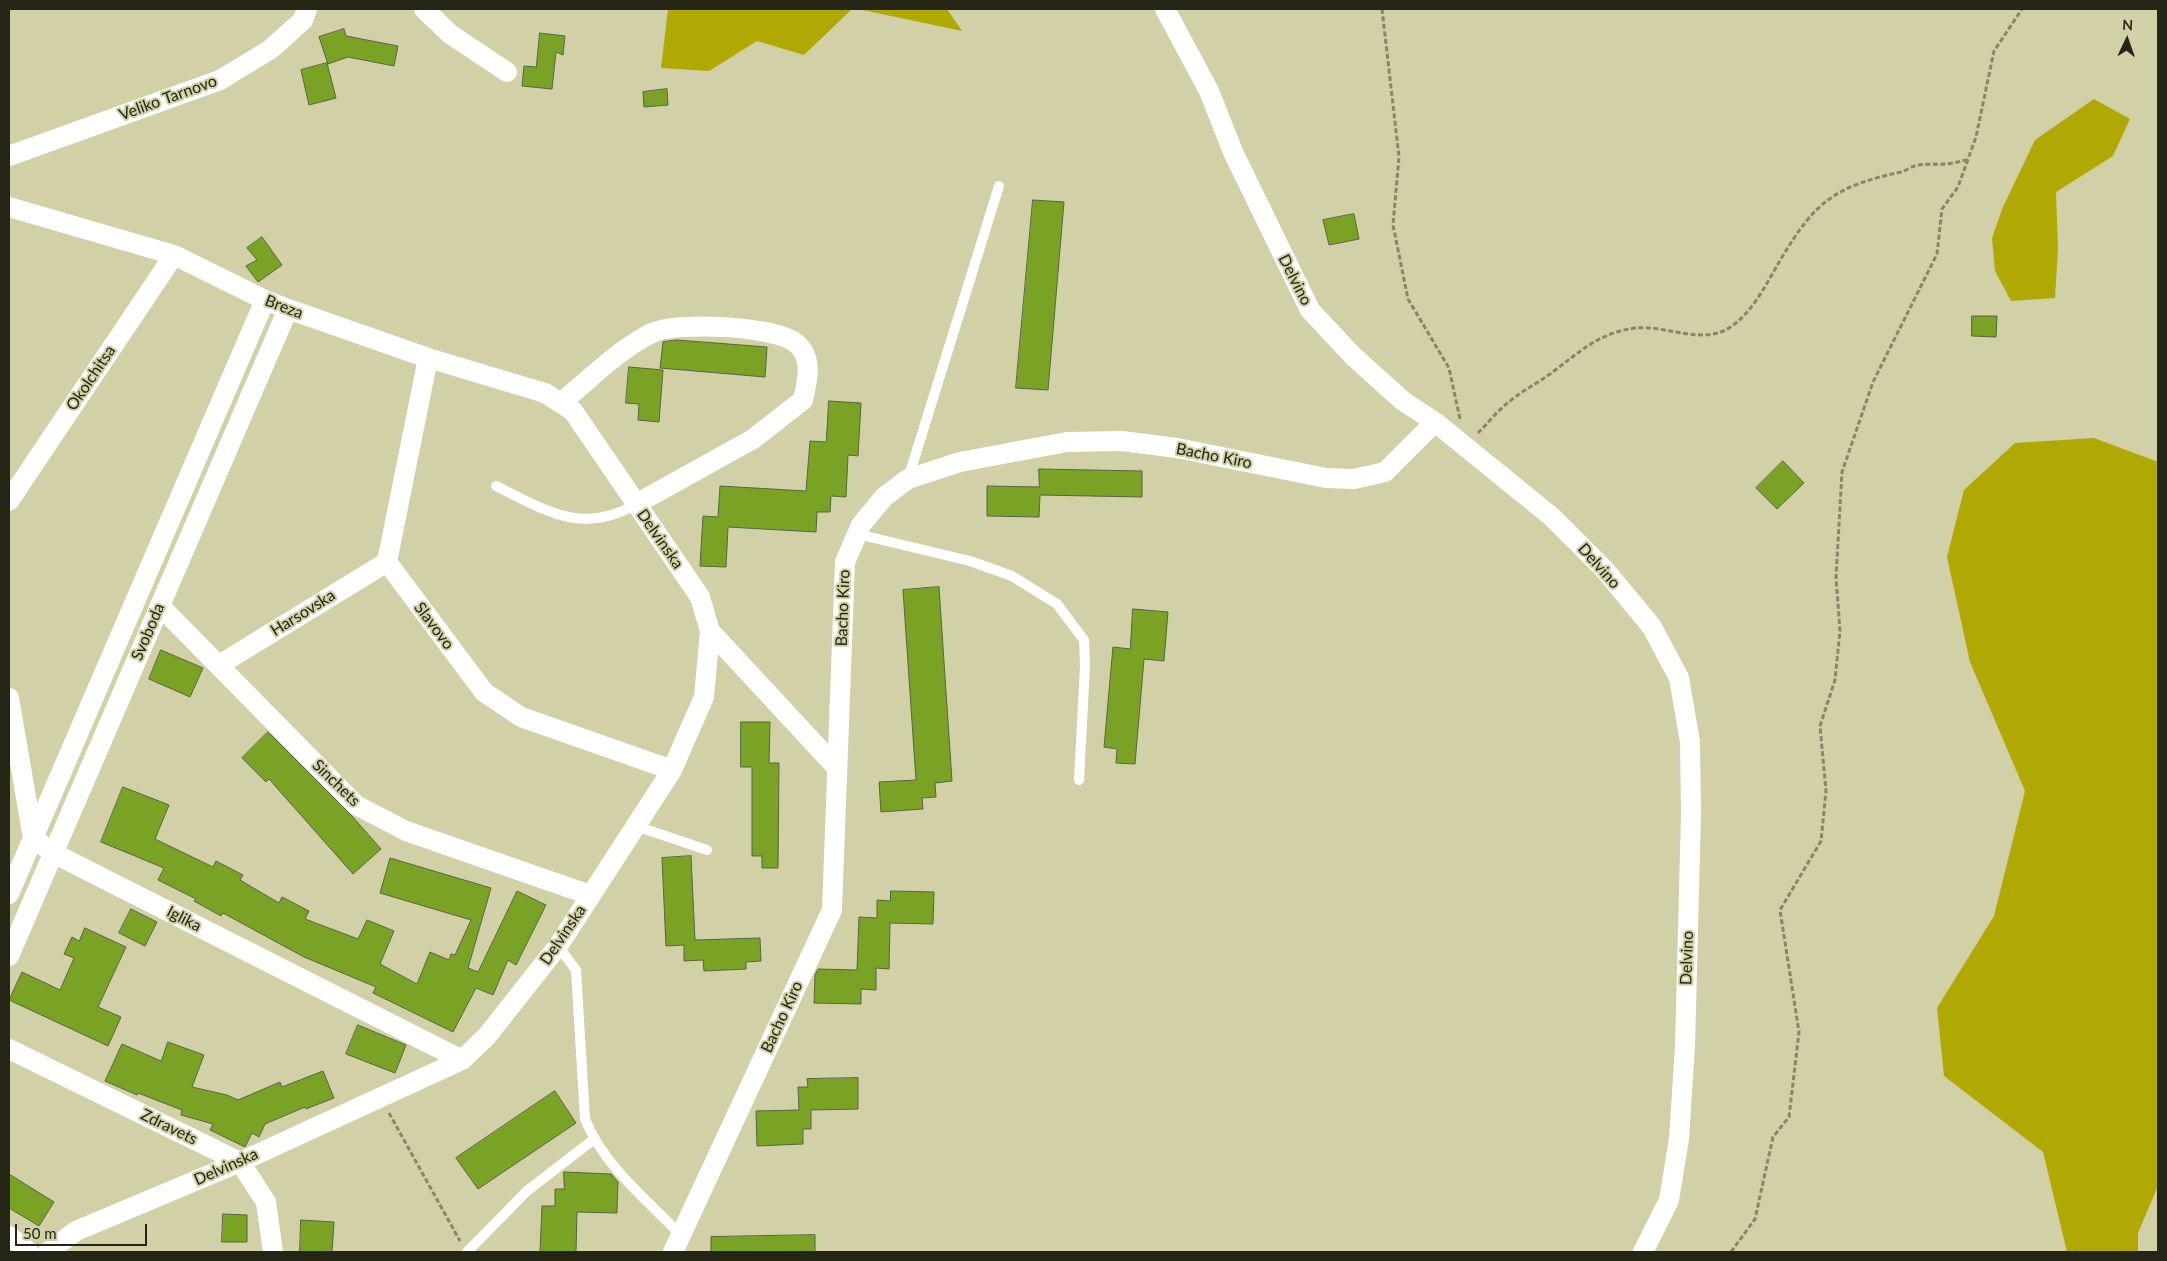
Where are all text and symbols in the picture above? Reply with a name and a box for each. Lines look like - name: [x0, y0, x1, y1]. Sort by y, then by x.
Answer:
- north arrow: [2102, 15, 2152, 65]
- text: N: [2122, 16, 2134, 33]
- street label: Veliko Tarnovo: [116, 71, 220, 125]
- street label: Delvino: [1274, 251, 1316, 309]
- street label: Breza: [262, 291, 306, 323]
- street label: Okolchitsa: [62, 342, 120, 414]
- street label: Bacho Kiro: [1174, 439, 1254, 473]
- street label: Delvinska: [633, 506, 687, 572]
- street label: Delvino: [1574, 539, 1624, 593]
- street label: Bacho Kiro: [832, 569, 854, 647]
- street label: Harsovska: [267, 586, 339, 640]
- street label: Slavovo: [410, 599, 458, 653]
- street label: Svoboda: [127, 600, 169, 664]
- street label: Sinchets: [308, 756, 364, 810]
- street label: Delvinska: [536, 901, 590, 969]
- street label: Iglika: [164, 902, 204, 936]
- street label: Delvino: [1676, 930, 1698, 986]
- street label: Bacho Kiro: [757, 978, 807, 1056]
- street label: Zdravets: [137, 1105, 201, 1149]
- street label: Delvinska: [191, 1144, 261, 1190]
- scale bar: [18, 1214, 150, 1246]
- text: 50 m: [23, 1224, 57, 1242]

